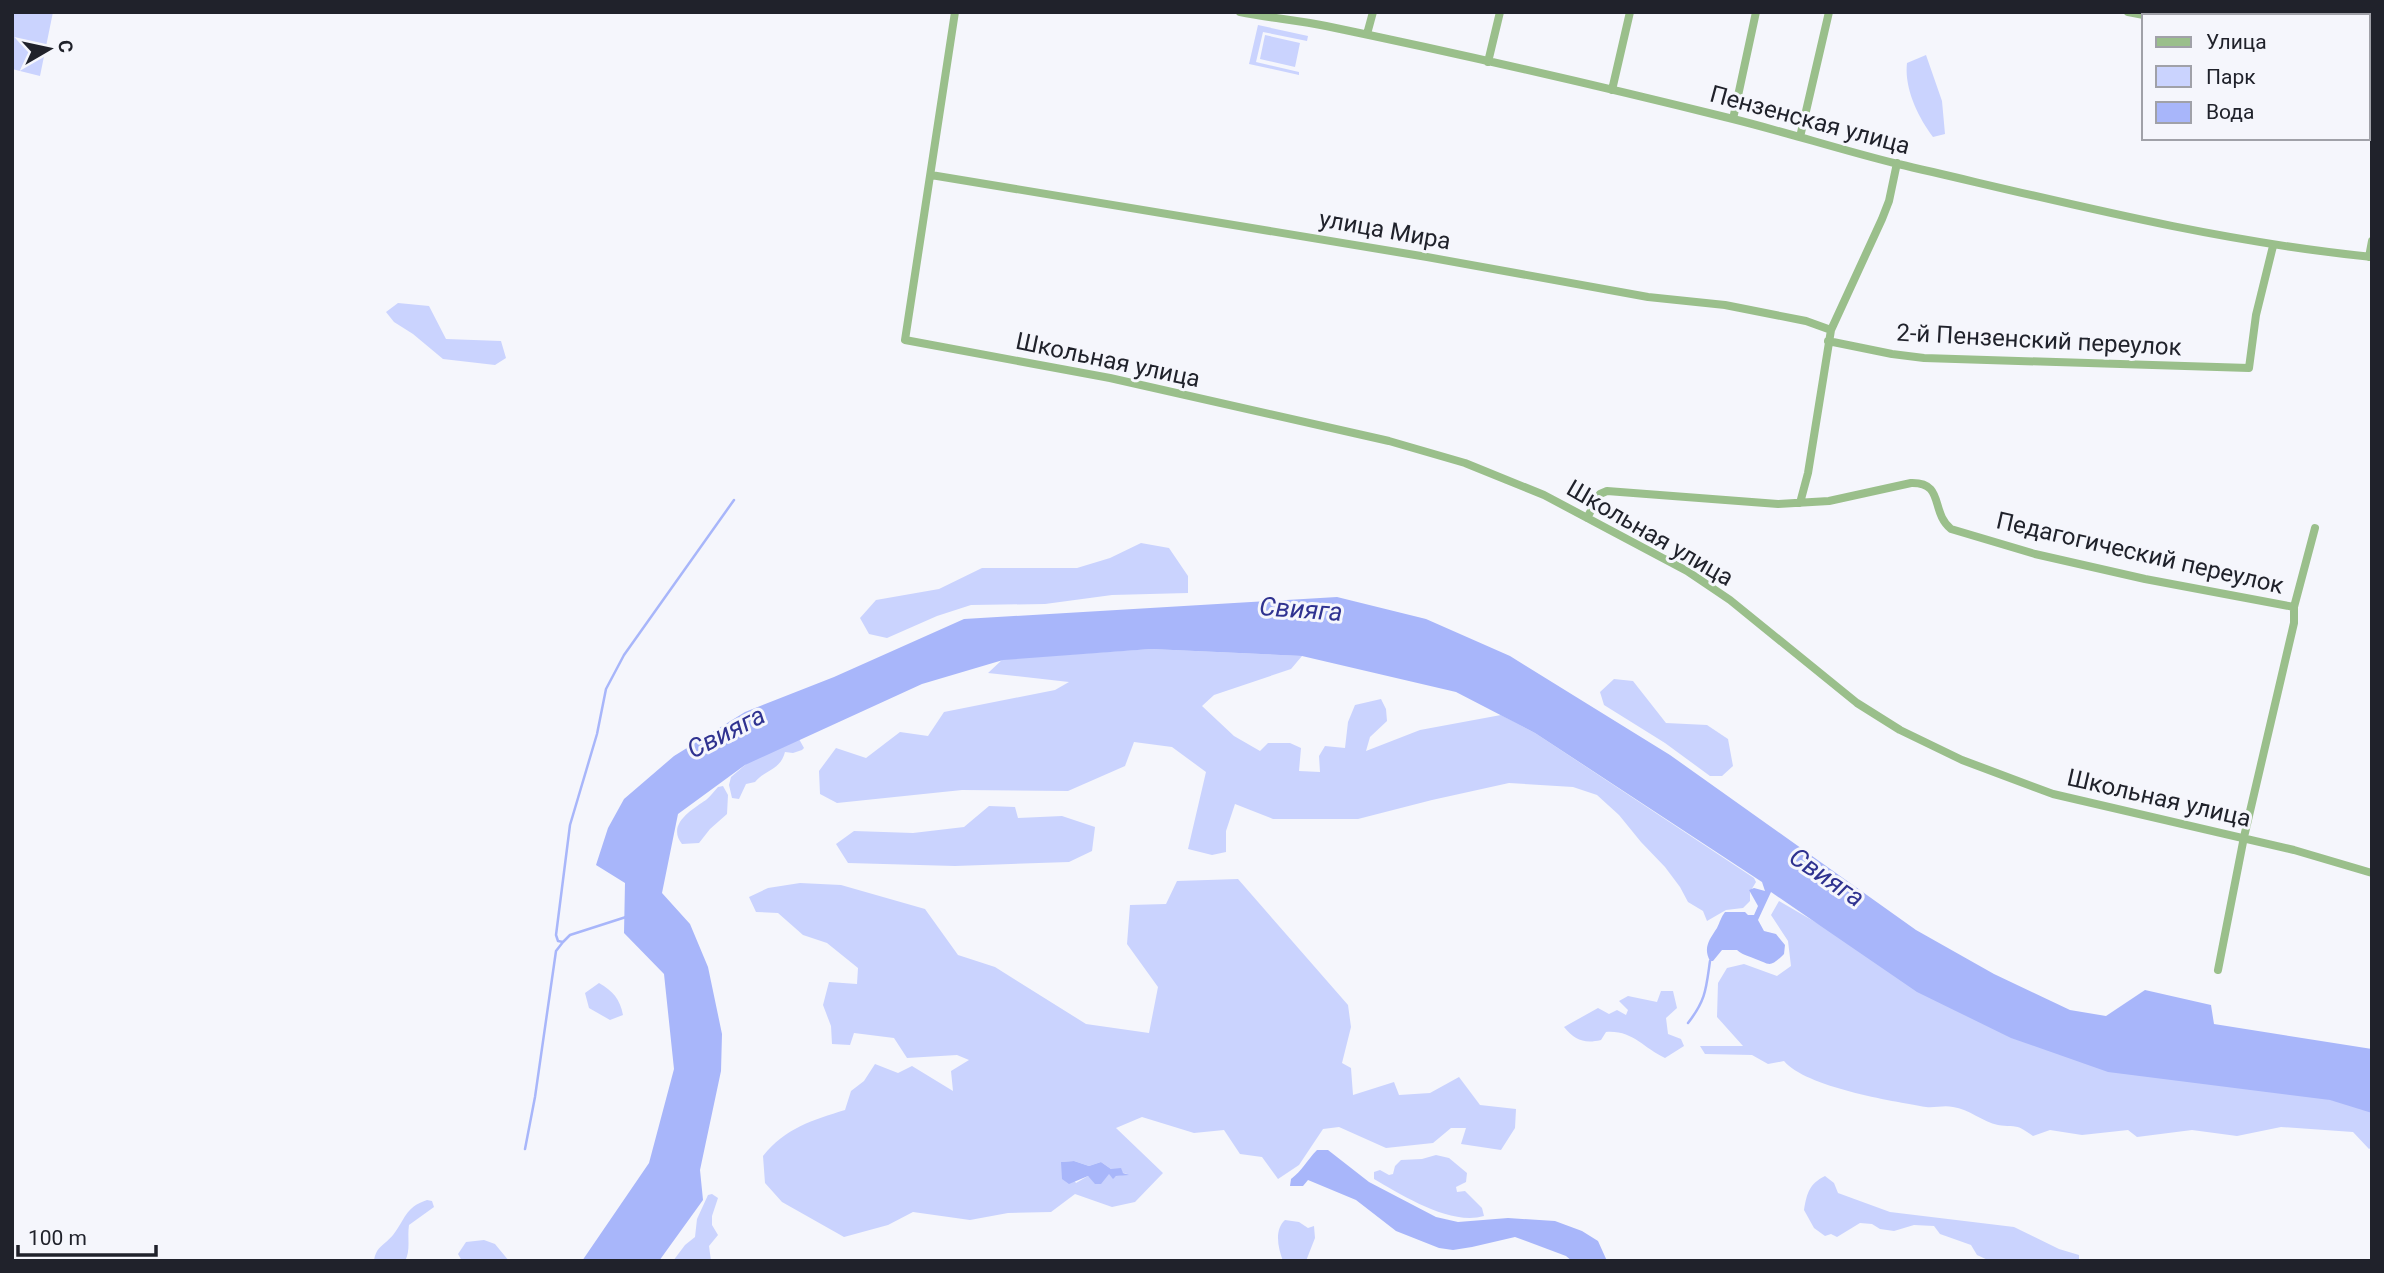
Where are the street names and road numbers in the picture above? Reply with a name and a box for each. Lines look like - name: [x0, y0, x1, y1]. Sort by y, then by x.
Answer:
- street label: Пензенская улица: [1707, 80, 1913, 160]
- street label: улица Мира: [1317, 205, 1453, 255]
- street label: 2-й Пензенский переулок: [1896, 319, 2182, 361]
- street label: Школьная улица: [1013, 327, 1203, 393]
- street label: Школьная улица: [1562, 474, 1738, 592]
- street label: Педагогический переулок: [1994, 506, 2286, 600]
- street label: Школьная улица: [2064, 763, 2254, 833]

